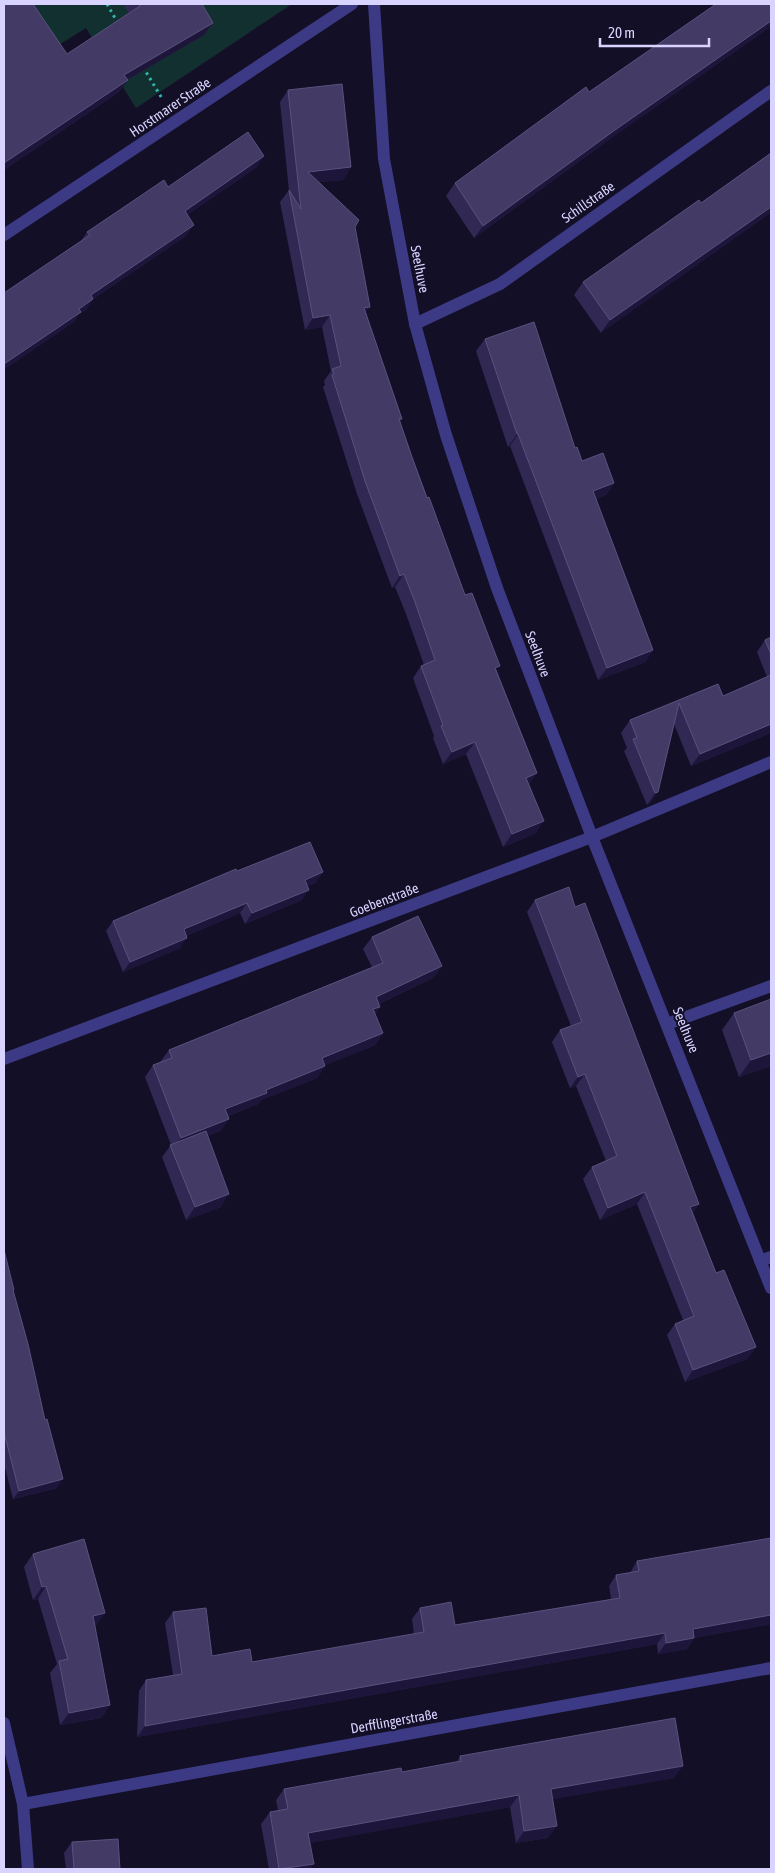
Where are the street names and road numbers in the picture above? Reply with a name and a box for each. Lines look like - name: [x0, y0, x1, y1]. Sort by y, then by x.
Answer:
- street label: Horstmarer Straße: [126, 74, 214, 140]
- street label: Schillstraße: [559, 178, 617, 226]
- street label: Seelhuve: [408, 244, 432, 294]
- street label: Seelhuve: [522, 629, 554, 679]
- street label: Goebenstraße: [347, 880, 421, 920]
- street label: Seelhuve: [670, 1005, 702, 1055]
- street label: Derfflingerstraße: [349, 1705, 439, 1737]

